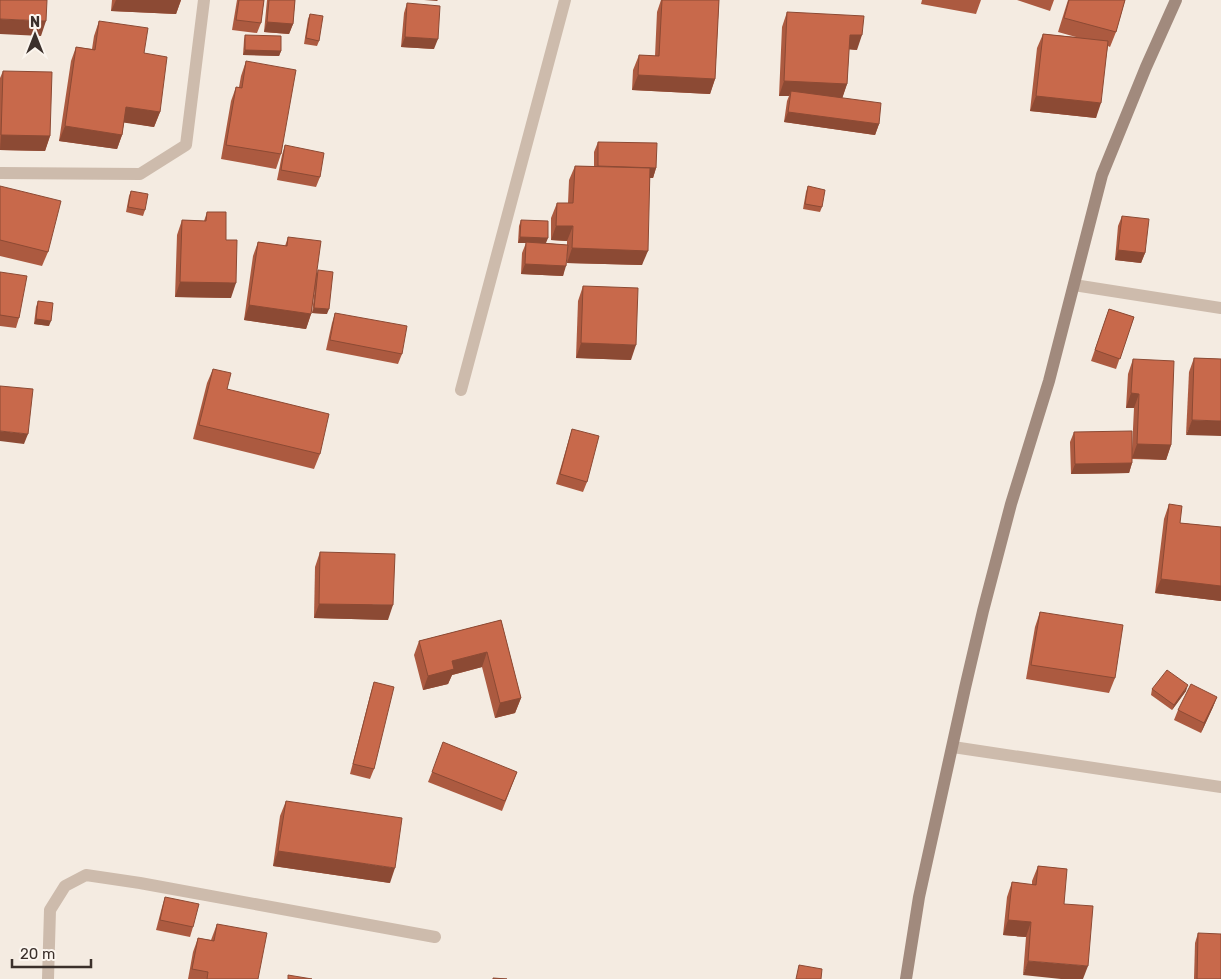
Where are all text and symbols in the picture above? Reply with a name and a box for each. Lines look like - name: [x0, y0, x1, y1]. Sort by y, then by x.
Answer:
- north arrow: [10, 10, 60, 60]
- text: N: [30, 14, 40, 31]
- scale bar: [12, 936, 91, 968]
- text: 20 m: [20, 945, 55, 963]

